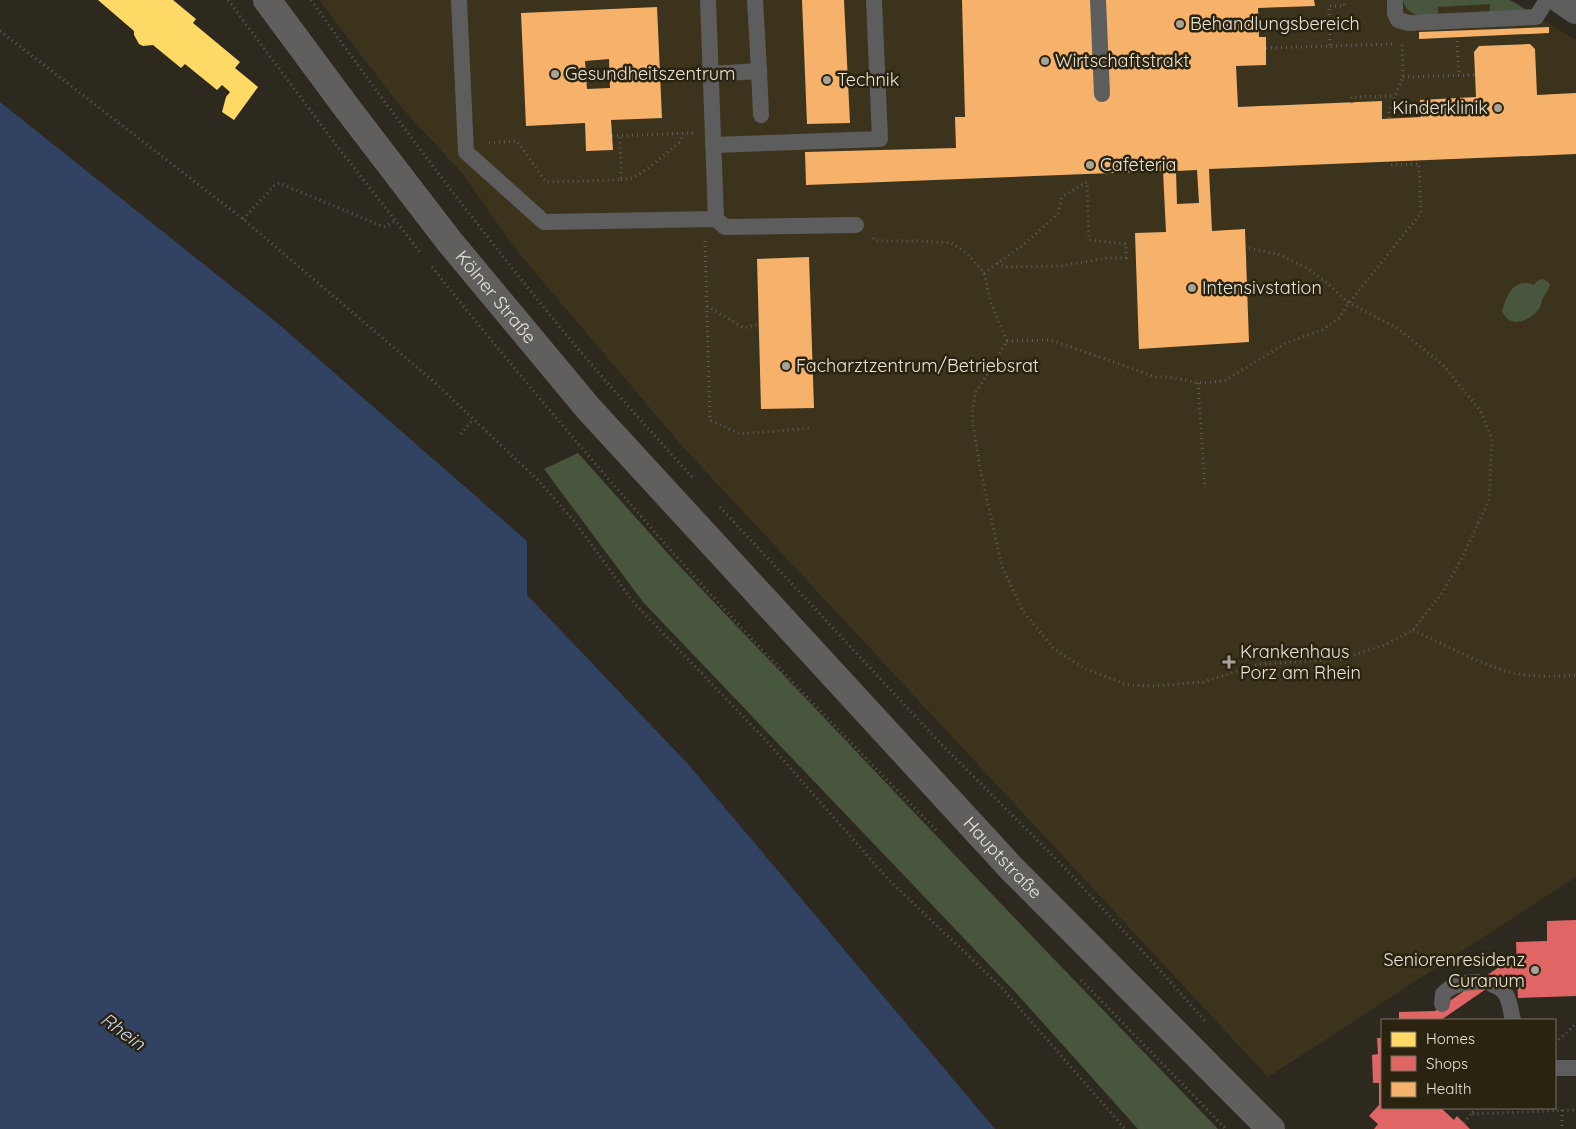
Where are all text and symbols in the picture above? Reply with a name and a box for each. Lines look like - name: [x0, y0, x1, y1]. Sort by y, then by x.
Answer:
- place label: Behandlungsbereich: [1190, 12, 1360, 35]
- marker: Behandlungsbereich: [1174, 18, 1186, 30]
- place label: Wirtschaftstrakt: [1055, 49, 1189, 72]
- marker: Wirtschaftstrakt: [1039, 55, 1051, 67]
- place label: Gesundheitszentrum: [565, 62, 736, 85]
- marker: Gesundheitszentrum: [549, 68, 561, 80]
- place label: Technik: [837, 68, 899, 91]
- marker: Technik: [821, 74, 833, 86]
- place label: Kinderklinik: [1392, 96, 1488, 119]
- marker: Kinderklinik: [1492, 102, 1504, 114]
- place label: Cafeteria: [1100, 153, 1177, 176]
- marker: Cafeteria: [1084, 159, 1096, 171]
- street label: Kölner Straße: [451, 245, 542, 348]
- place label: Intensivstation: [1202, 276, 1322, 299]
- marker: Intensivstation: [1186, 282, 1198, 294]
- place label: Facharztzentrum/Betriebsrat: [796, 354, 1039, 377]
- marker: Facharztzentrum/Betriebsrat: [780, 360, 792, 372]
- place label: Krankenhaus Porz am Rhein: [1240, 640, 1361, 684]
- marker: Krankenhaus Porz am Rhein: [1222, 655, 1236, 669]
- street label: Hauptstraße: [959, 812, 1047, 903]
- place label: Seniorenresidenz Curanum: [1383, 948, 1525, 992]
- marker: Seniorenresidenz Curanum: [1529, 964, 1541, 976]
- water label: Rhein: [96, 1007, 151, 1056]
- legend: [1381, 1019, 1556, 1109]
- text: Homes: [1426, 1029, 1475, 1048]
- text: Shops: [1426, 1054, 1468, 1073]
- text: Health: [1426, 1079, 1471, 1098]

